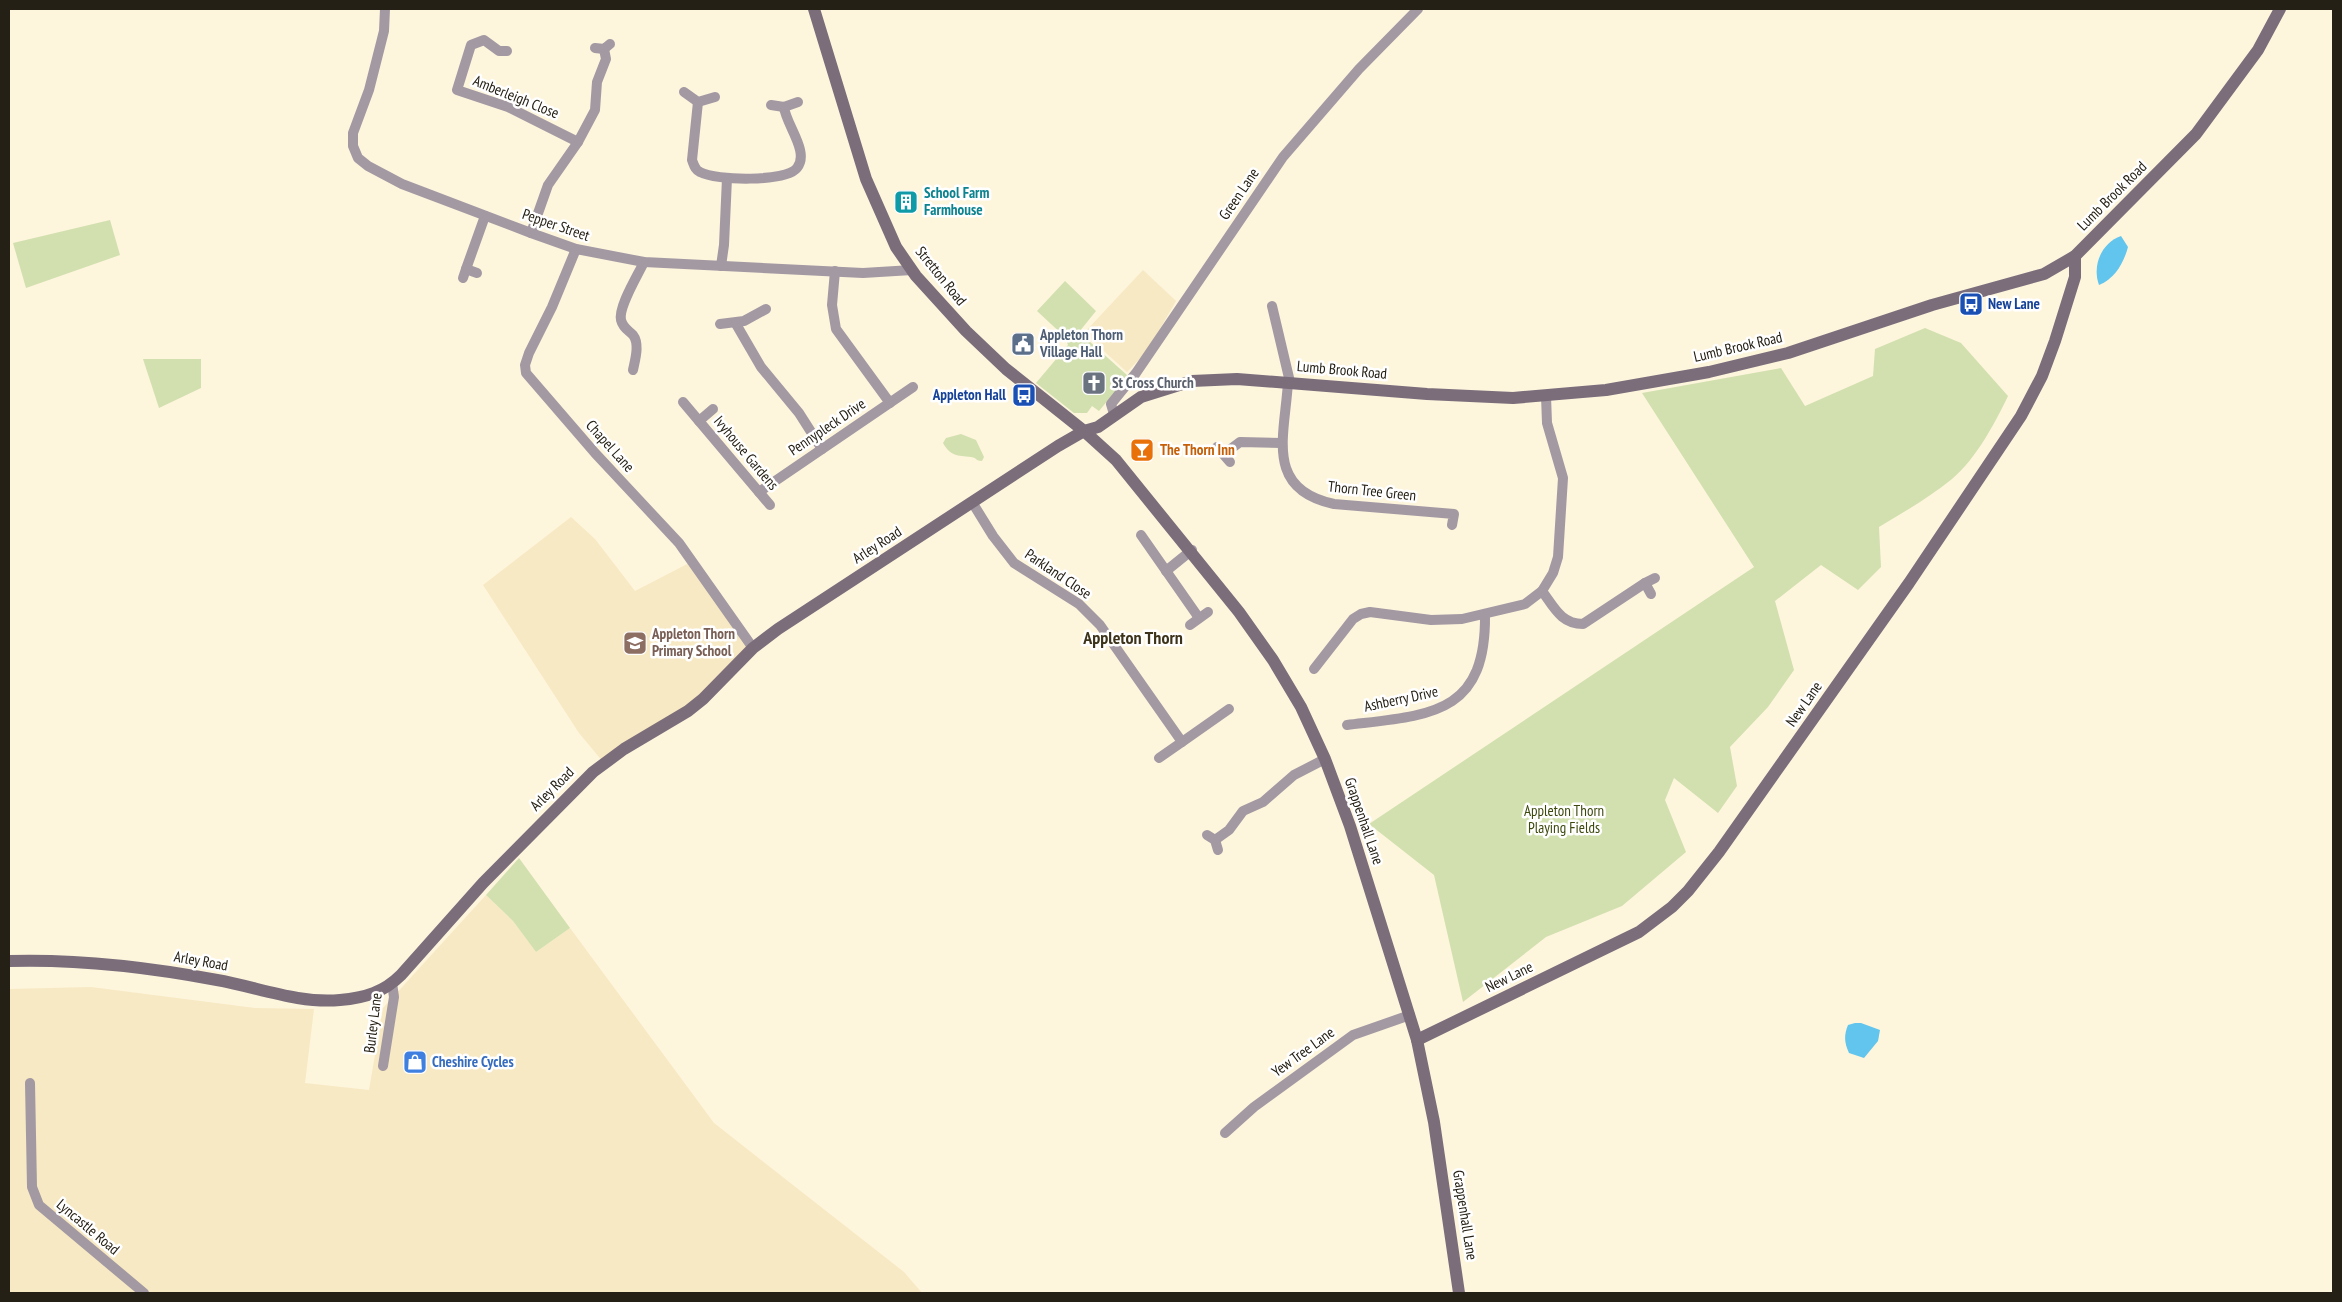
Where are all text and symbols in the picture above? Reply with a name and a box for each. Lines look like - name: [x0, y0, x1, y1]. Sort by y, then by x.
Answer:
- street label: Amberleigh Close: [470, 71, 562, 122]
- street label: Lumb Brook Road: [2073, 157, 2150, 234]
- street label: Green Lane: [1214, 164, 1263, 223]
- place label: School Farm Farmhouse: [924, 183, 990, 219]
- building icon: School Farm Farmhouse: [893, 189, 919, 215]
- street label: Pepper Street: [520, 204, 592, 245]
- street label: Stretton Road: [912, 242, 971, 309]
- bus stop icon: New Lane: [1958, 291, 1984, 317]
- place label: New Lane: [1988, 294, 2040, 313]
- place label: Appleton Thorn Village Hall: [1039, 325, 1123, 361]
- street label: Lumb Brook Road: [1692, 327, 1784, 366]
- public building icon: Appleton Thorn Village Hall: [1010, 331, 1036, 357]
- street label: Lumb Brook Road: [1296, 356, 1388, 383]
- church icon: St Cross Church: [1081, 370, 1107, 396]
- place label: St Cross Church: [1112, 373, 1194, 392]
- bus stop icon: Appleton Hall: [1011, 382, 1037, 408]
- place label: Appleton Hall: [932, 385, 1006, 404]
- street label: Pennypleck Drive: [785, 394, 869, 459]
- street label: Ivyhouse Gardens: [710, 412, 783, 494]
- street label: Chapel Lane: [582, 416, 639, 476]
- bar icon: The Thorn Inn: [1129, 437, 1155, 463]
- place label: The Thorn Inn: [1160, 440, 1235, 459]
- street label: Thorn Tree Green: [1327, 476, 1417, 505]
- street label: Arley Road: [849, 522, 905, 567]
- street label: Parkland Close: [1021, 544, 1095, 603]
- place label: Appleton Thorn Primary School: [651, 624, 735, 660]
- district label: Appleton Thorn: [1082, 626, 1183, 649]
- school or university icon: Appleton Thorn Primary School: [622, 630, 648, 656]
- street label: New Lane: [1781, 678, 1826, 730]
- street label: Ashberry Drive: [1362, 681, 1440, 716]
- street label: Arley Road: [526, 763, 578, 815]
- street label: Grappenhall Lane: [1341, 775, 1388, 867]
- park label: Appleton Thorn Playing Fields: [1524, 801, 1604, 837]
- street label: Arley Road: [173, 946, 230, 975]
- street label: New Lane: [1482, 957, 1536, 996]
- street label: Burley Lane: [359, 992, 386, 1054]
- street label: Yew Tree Lane: [1268, 1022, 1338, 1081]
- shop icon: Cheshire Cycles: [402, 1049, 428, 1075]
- place label: Cheshire Cycles: [432, 1052, 514, 1071]
- street label: Grappenhall Lane: [1449, 1169, 1482, 1261]
- street label: Lyncastle Road: [53, 1195, 124, 1258]

